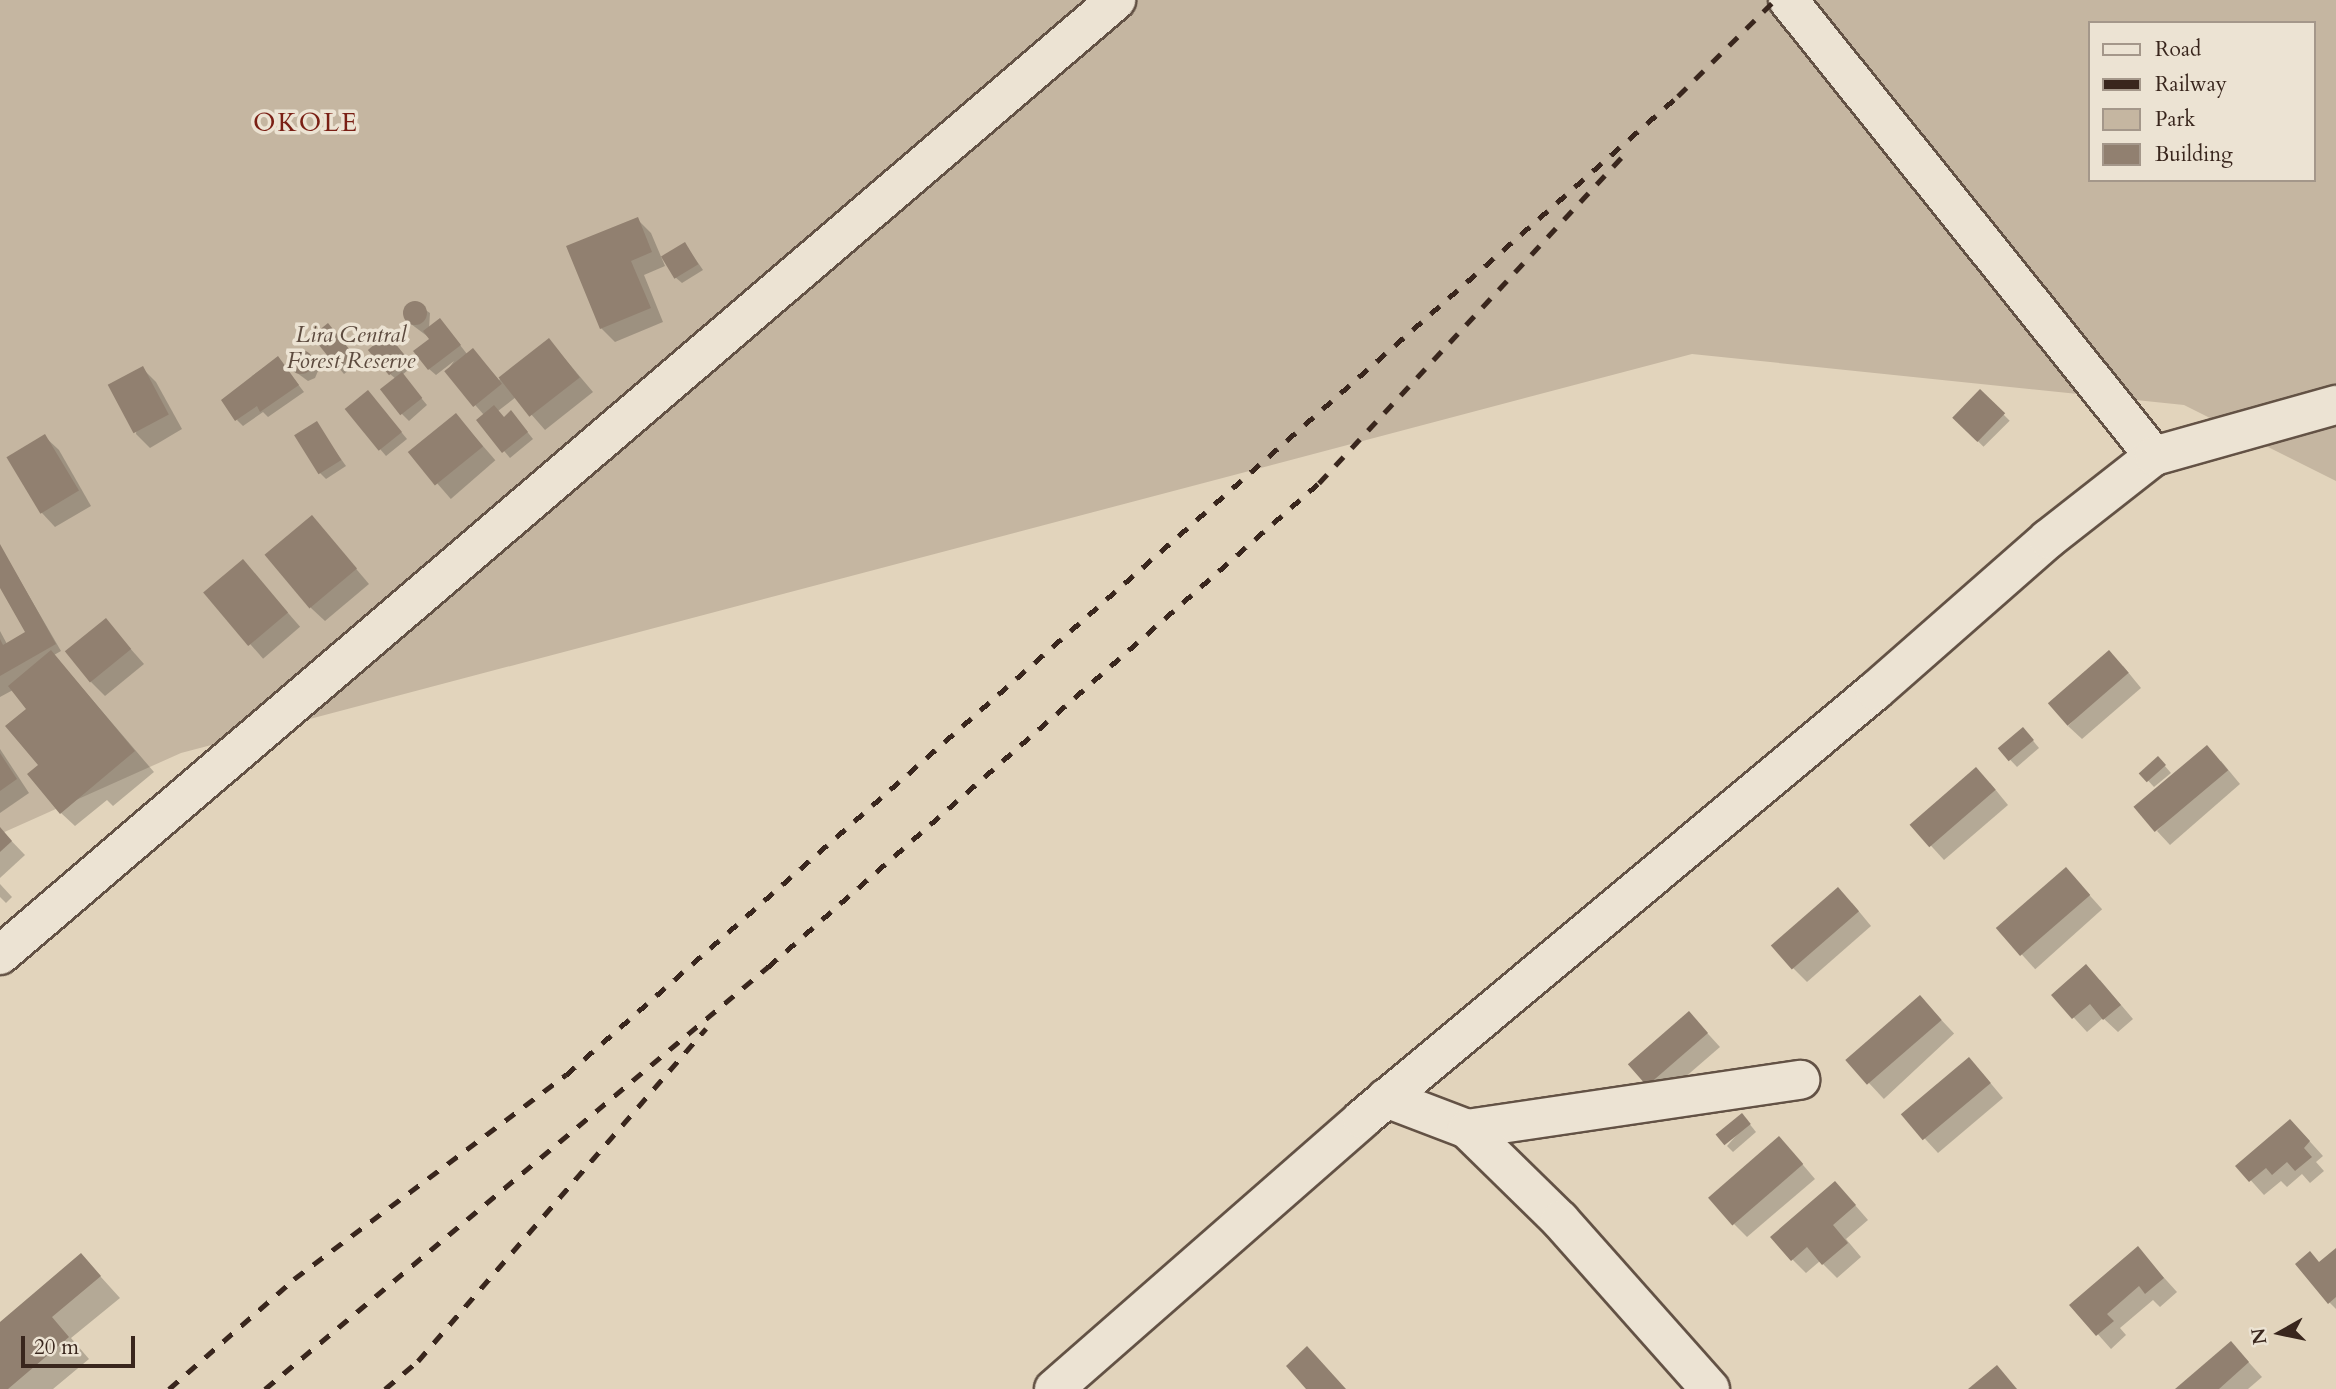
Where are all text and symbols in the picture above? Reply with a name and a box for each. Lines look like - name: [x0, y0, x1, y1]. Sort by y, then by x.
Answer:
- legend: [2088, 21, 2315, 182]
- text: Road: [2155, 35, 2201, 64]
- text: Railway: [2155, 70, 2227, 99]
- text: Park: [2155, 105, 2195, 134]
- district label: OKOLE: [254, 107, 358, 139]
- text: Building: [2155, 140, 2233, 169]
- park label: Lira Central Forest Reserve: [287, 321, 415, 375]
- north arrow: [2245, 1298, 2315, 1368]
- scale bar: [24, 1322, 138, 1366]
- text: N: [2245, 1326, 2273, 1346]
- text: 20 m: [34, 1333, 79, 1362]

